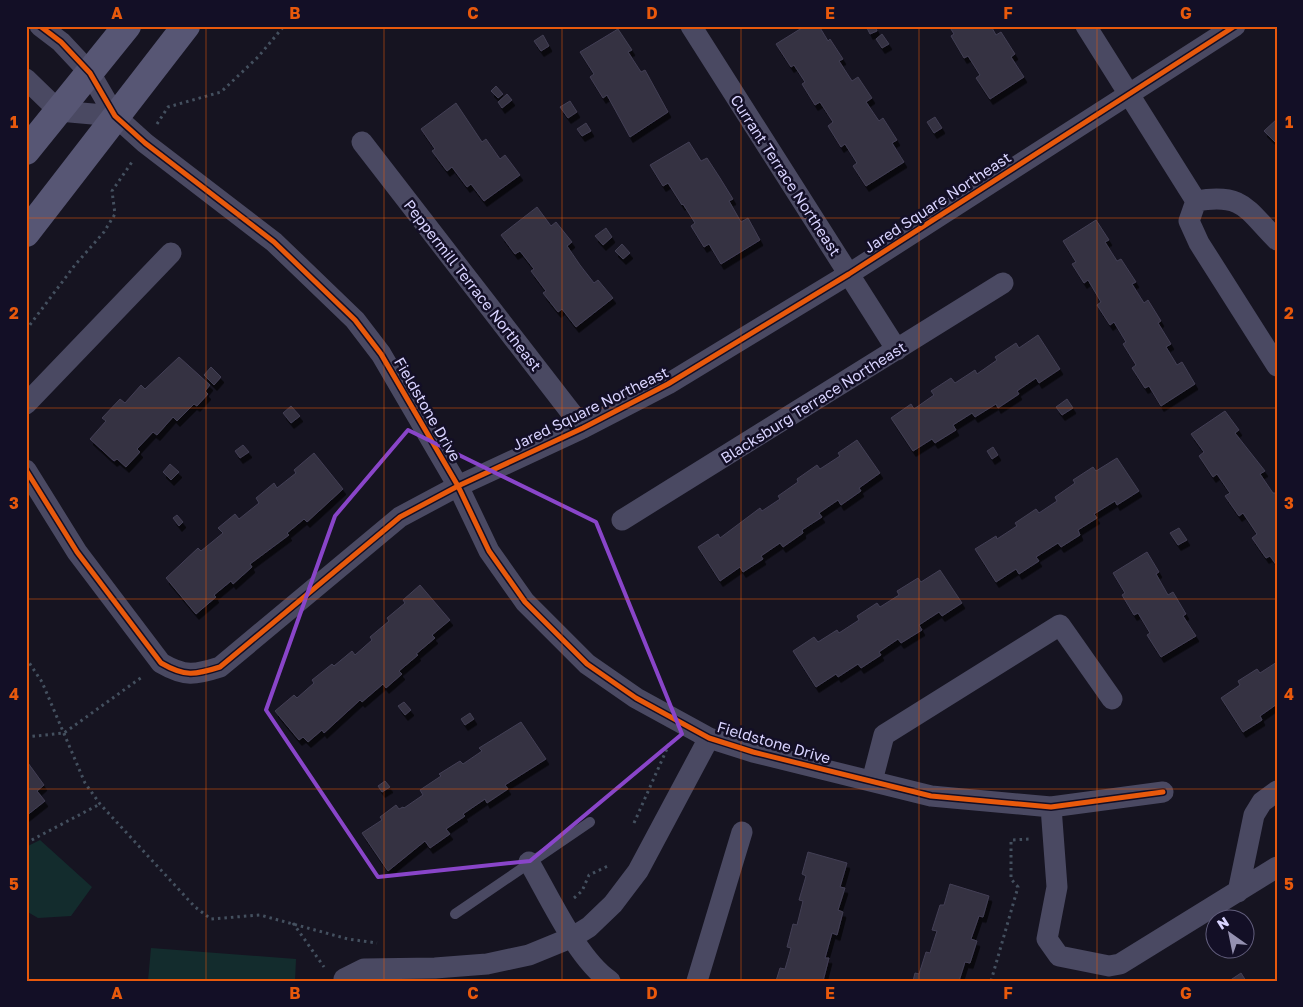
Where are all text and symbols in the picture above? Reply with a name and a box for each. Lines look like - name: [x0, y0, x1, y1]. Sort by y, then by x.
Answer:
- text: A: [111, 3, 123, 23]
- text: B: [289, 3, 301, 23]
- text: C: [467, 3, 479, 23]
- text: D: [646, 3, 658, 23]
- text: E: [825, 3, 835, 23]
- text: F: [1003, 3, 1013, 23]
- text: G: [1180, 3, 1192, 23]
- street label: Currant Terrace Northeast: [727, 91, 845, 259]
- text: 1: [10, 112, 18, 132]
- text: 1: [1285, 112, 1293, 132]
- street label: Jared Square Northeast: [860, 148, 1014, 256]
- street label: Peppermill Terrace Northeast: [401, 196, 545, 374]
- text: 2: [9, 303, 19, 323]
- text: 2: [1284, 303, 1294, 323]
- street label: Blacksburg Terrace Northeast: [717, 337, 909, 467]
- street label: Fieldstone Drive: [391, 354, 465, 465]
- street label: Jared Square Northeast: [509, 362, 671, 454]
- text: 3: [9, 493, 19, 513]
- text: 3: [1284, 493, 1294, 513]
- text: 4: [9, 684, 19, 704]
- text: 4: [1284, 684, 1294, 704]
- street label: Fieldstone Drive: [715, 717, 833, 767]
- text: 5: [9, 874, 19, 894]
- text: 5: [1284, 874, 1294, 894]
- north arrow: [1206, 910, 1256, 960]
- text: N: [1214, 913, 1232, 933]
- text: A: [111, 983, 123, 1003]
- text: B: [289, 983, 301, 1003]
- text: C: [467, 983, 479, 1003]
- text: D: [646, 983, 658, 1003]
- text: E: [825, 983, 835, 1003]
- text: F: [1003, 983, 1013, 1003]
- text: G: [1180, 983, 1192, 1003]

